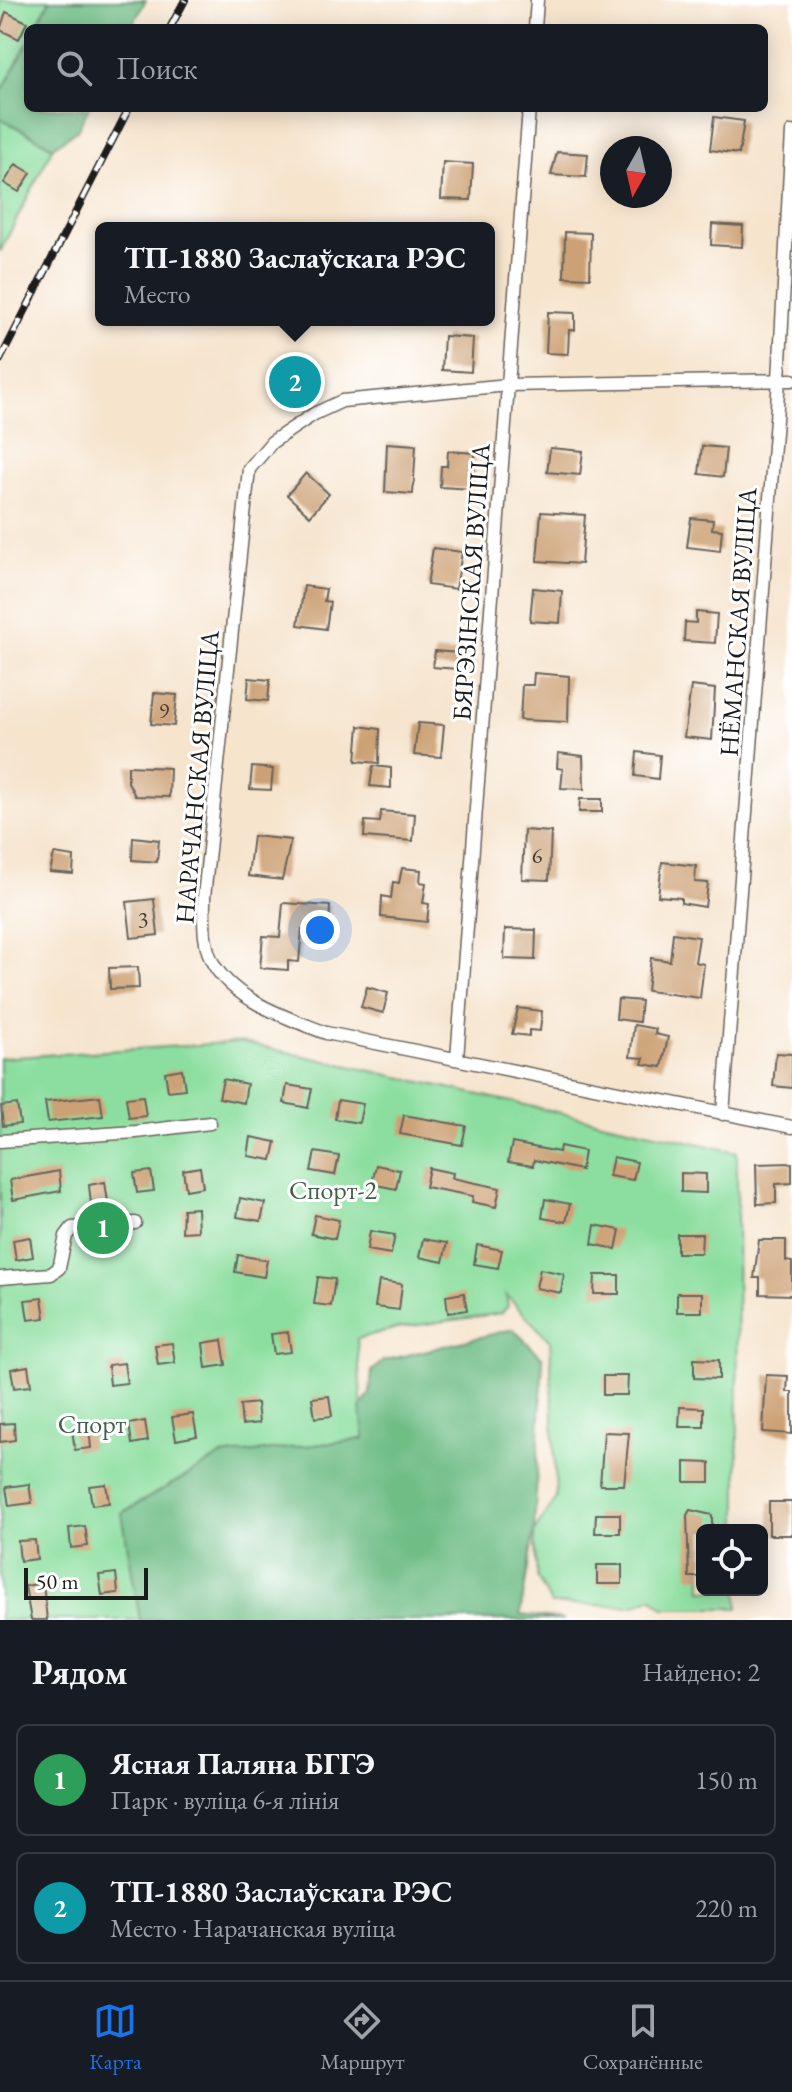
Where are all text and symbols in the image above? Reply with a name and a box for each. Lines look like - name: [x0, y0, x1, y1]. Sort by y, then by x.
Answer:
- search box: [24, 24, 768, 112]
- icon: search: [52, 46, 96, 90]
- text: Поиск: [116, 49, 198, 88]
- north arrow: [600, 136, 672, 208]
- popup: [95, 222, 495, 326]
- text: ТП-1880 Заслаўскага РЭС: [124, 238, 466, 277]
- text: Место: [124, 277, 191, 311]
- pin: 2: [269, 352, 321, 412]
- street label: БЯРЭЗІНСКАЯ ВУЛІЦА: [444, 441, 498, 722]
- street label: НЁМАНСКАЯ ВУЛІЦА: [712, 485, 764, 758]
- street label: НАРАЧАНСКАЯ ВУЛІЦА: [167, 628, 227, 925]
- house number: 9: [159, 696, 170, 725]
- house number: 6: [532, 841, 543, 870]
- house number: 3: [138, 905, 148, 934]
- your location: [300, 910, 340, 950]
- park label: Спорт-2: [289, 1173, 378, 1207]
- pin: 1: [77, 1198, 129, 1258]
- park label: Спорт: [58, 1407, 127, 1441]
- map controls: [696, 1524, 768, 1596]
- button: locate: [696, 1524, 768, 1596]
- scale bar: [24, 1564, 148, 1600]
- text: 50 m: [36, 1567, 79, 1596]
- text: Рядом: [32, 1650, 127, 1694]
- text: Найдено: 2: [642, 1655, 760, 1689]
- text: Ясная Паляна БГГЭ: [110, 1744, 375, 1783]
- text: 1: [53, 1763, 67, 1797]
- text: 150 m: [695, 1763, 758, 1797]
- text: Парк · вуліца 6-я лінія: [110, 1783, 339, 1817]
- text: ТП-1880 Заслаўскага РЭС: [110, 1872, 453, 1911]
- text: 2: [53, 1891, 67, 1925]
- text: 220 m: [695, 1891, 758, 1925]
- text: Место · Нарачанская вуліца: [110, 1911, 396, 1945]
- tab: Карта: [89, 1999, 142, 2076]
- tab: Маршрут: [320, 1999, 404, 2076]
- tab: Сохранённые: [583, 1999, 703, 2076]

